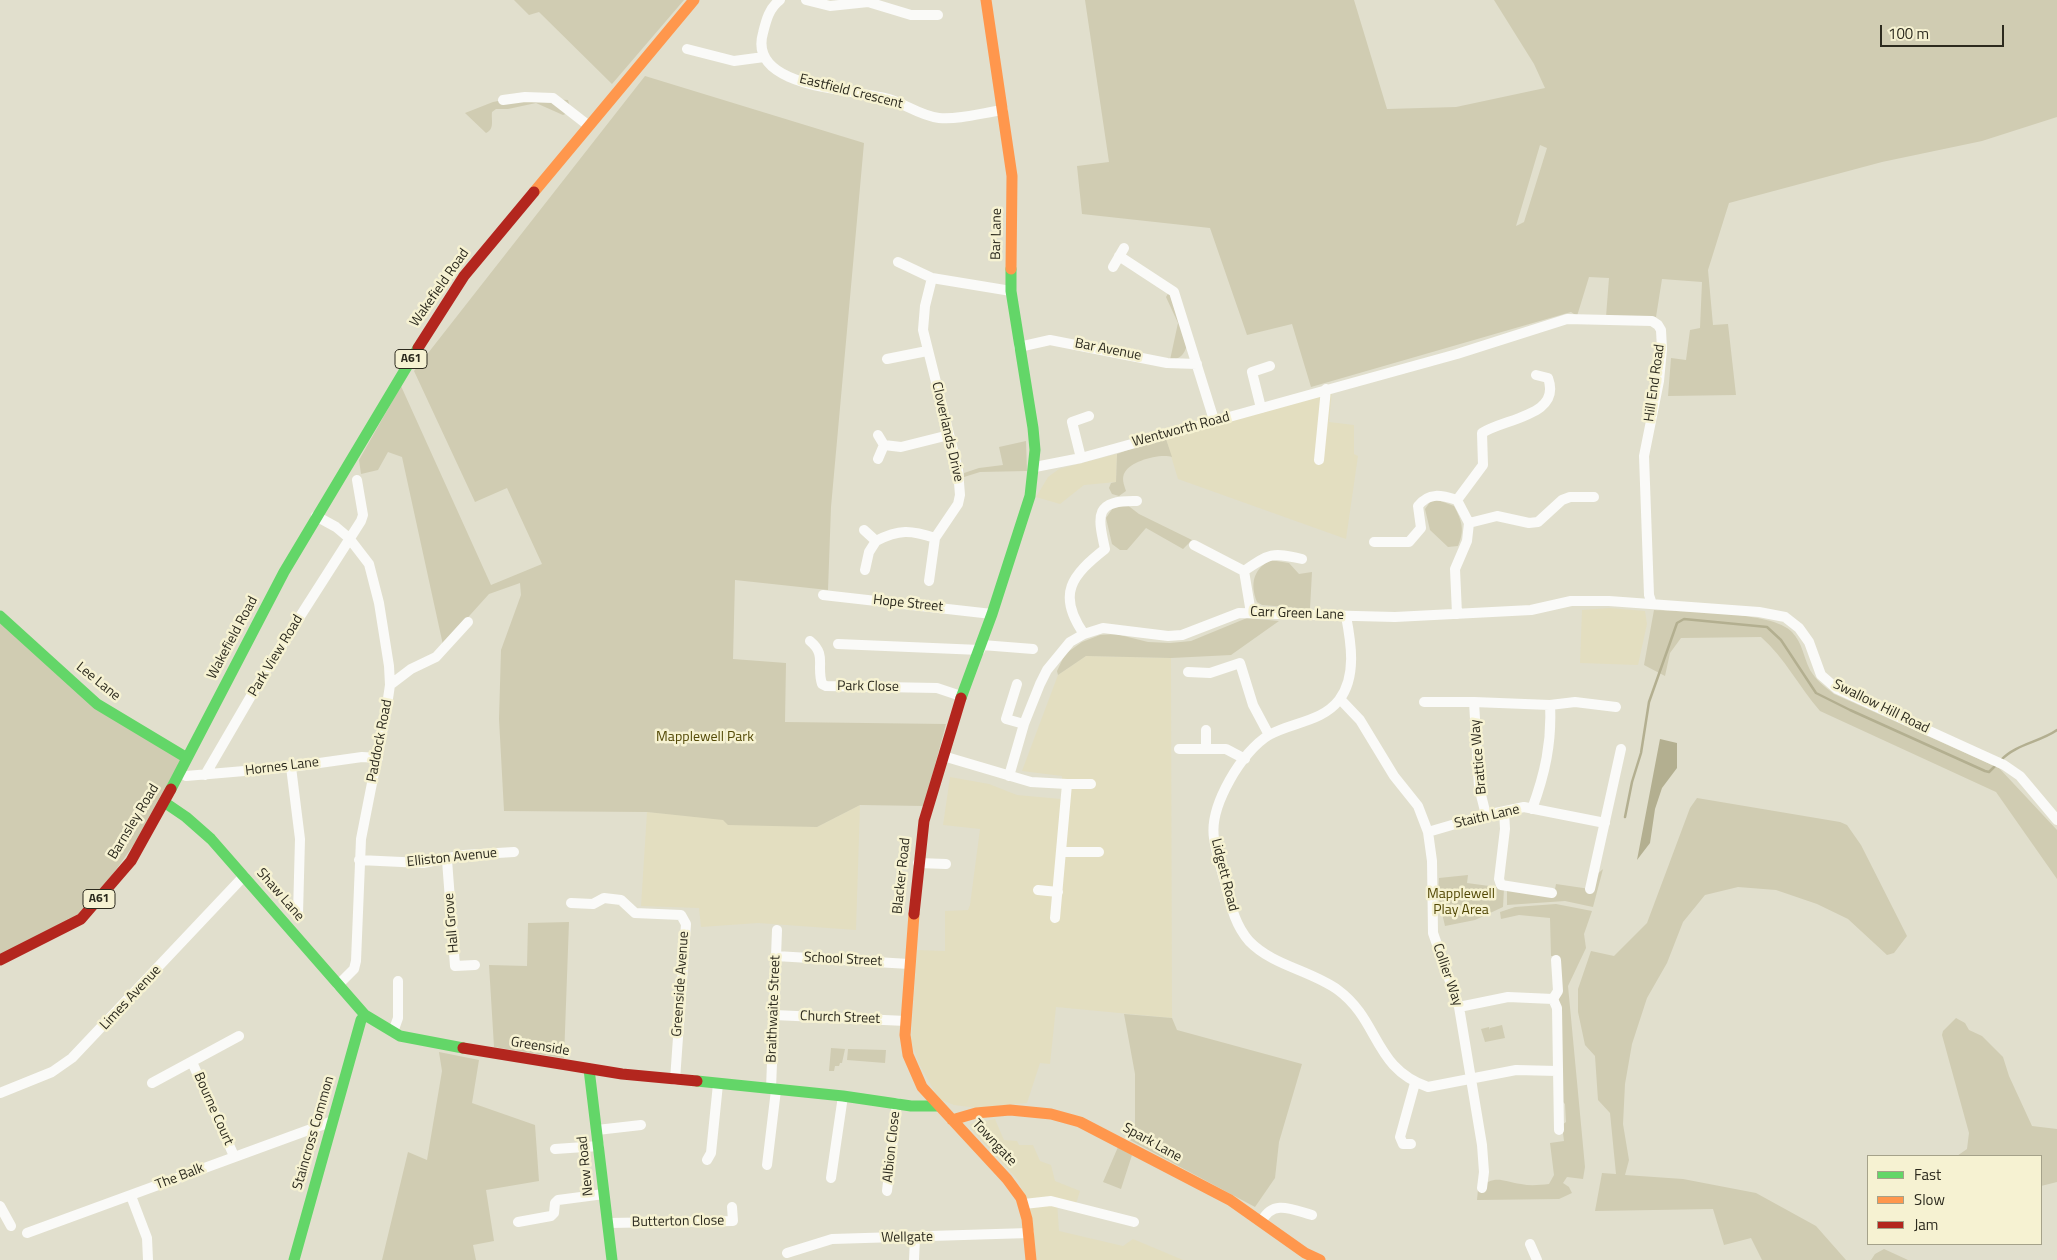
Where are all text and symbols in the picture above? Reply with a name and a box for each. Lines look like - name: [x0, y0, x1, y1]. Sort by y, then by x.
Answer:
- scale bar: [1882, 15, 2006, 47]
- text: 100 m: [1888, 22, 1929, 45]
- street label: Eastfield Crescent: [798, 71, 904, 113]
- street label: Bar Lane: [988, 208, 1006, 260]
- street label: Wakefield Road: [407, 246, 473, 330]
- street label: Bar Avenue: [1073, 335, 1143, 365]
- street label: Hill End Road: [1641, 343, 1669, 423]
- road number: A61: [395, 349, 427, 368]
- street label: Cloverlands Drive: [927, 380, 967, 484]
- street label: Wentworth Road: [1130, 409, 1232, 451]
- street label: Hope Street: [872, 592, 944, 616]
- street label: Wakefield Road: [204, 594, 262, 682]
- street label: Carr Green Lane: [1250, 604, 1344, 624]
- street label: Park View Road: [245, 612, 307, 700]
- street label: Lee Lane: [72, 659, 124, 705]
- street label: Swallow Hill Road: [1830, 676, 1932, 738]
- street label: Park Close: [837, 678, 899, 696]
- street label: Paddock Road: [364, 698, 396, 784]
- street label: Brattice Way: [1467, 719, 1491, 795]
- park label: Mapplewell Park: [656, 730, 754, 746]
- street label: Hornes Lane: [244, 754, 320, 780]
- street label: Barnsley Road: [105, 781, 163, 863]
- street label: Staith Lane: [1453, 801, 1521, 833]
- street label: Blacker Road: [890, 837, 914, 915]
- street label: Lidgett Road: [1207, 837, 1241, 913]
- street label: Elliston Avenue: [406, 845, 498, 871]
- street label: Shaw Lane: [253, 865, 307, 925]
- park label: Mapplewell Play Area: [1427, 887, 1495, 920]
- road number: A61: [83, 890, 115, 909]
- street label: Hall Grove: [441, 892, 463, 954]
- street label: Greenside Avenue: [669, 931, 693, 1037]
- street label: Collier Way: [1428, 941, 1466, 1009]
- street label: School Street: [803, 950, 883, 970]
- street label: Braithwaite Street: [764, 955, 784, 1063]
- street label: Limes Avenue: [97, 962, 165, 1034]
- street label: Church Street: [800, 1008, 880, 1028]
- street label: Greenside: [510, 1034, 570, 1060]
- street label: Bourne Court: [189, 1070, 237, 1148]
- street label: Staincross Common: [290, 1074, 338, 1192]
- street label: Albion Close: [880, 1110, 904, 1184]
- street label: Towngate: [968, 1116, 1020, 1170]
- street label: Spark Lane: [1120, 1120, 1184, 1166]
- street label: New Road: [574, 1135, 598, 1197]
- legend: [1867, 1155, 2042, 1245]
- street label: The Balk: [153, 1160, 207, 1194]
- text: Fast: [1914, 1163, 1941, 1186]
- text: Slow: [1914, 1188, 1945, 1211]
- street label: Butterton Close: [632, 1213, 724, 1231]
- text: Jam: [1914, 1213, 1938, 1236]
- street label: Wellgate: [881, 1229, 933, 1247]

